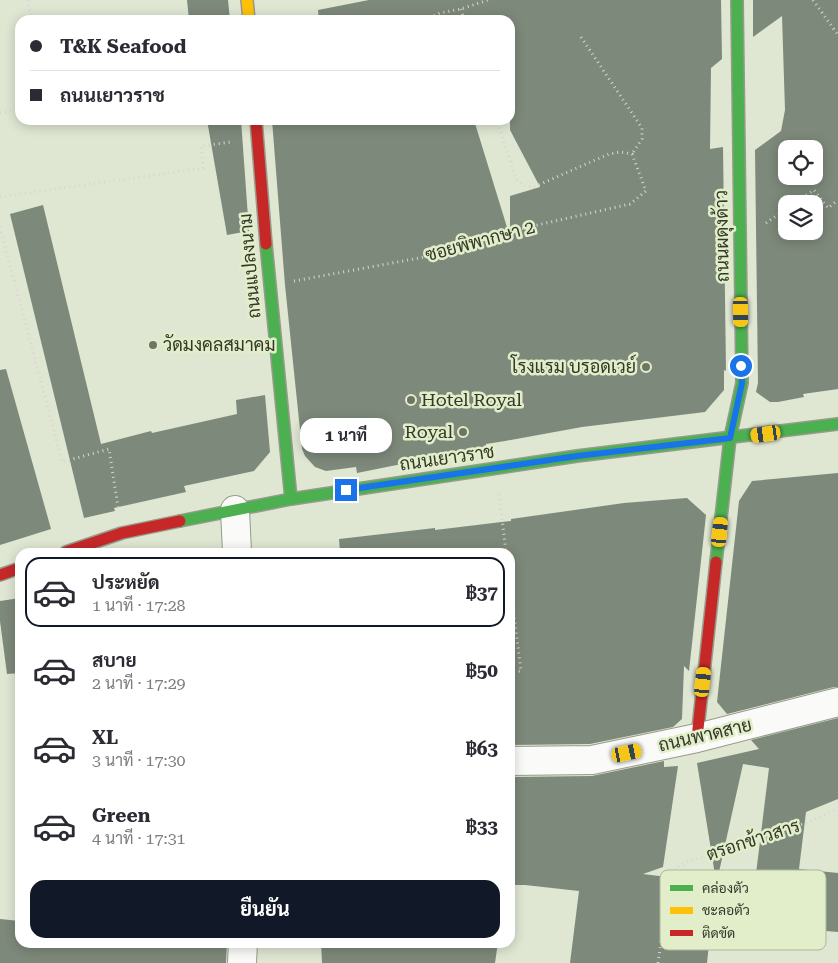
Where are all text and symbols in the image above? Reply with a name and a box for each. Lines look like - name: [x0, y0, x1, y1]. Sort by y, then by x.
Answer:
- text: T&K Seafood: [60, 35, 186, 58]
- text: ถนนเยาวราช: [60, 84, 165, 107]
- map controls: [778, 140, 823, 240]
- button: locate: [778, 140, 823, 185]
- street label: ถนนผดุงด้าว: [709, 190, 735, 282]
- button: layers: [778, 195, 823, 240]
- street label: ถนนแปลงนาม: [234, 213, 265, 319]
- street label: ซอยพิพากษา 2: [423, 216, 537, 265]
- car: [733, 297, 748, 327]
- place label: วัดมงคลสมาคม: [163, 334, 276, 355]
- marker: วัดมงคลสมาคม: [147, 339, 159, 351]
- place label: โรงแรม บรอดเวย์: [510, 354, 636, 377]
- route start: [730, 355, 752, 377]
- marker: โรงแรม บรอดเวย์: [640, 361, 652, 373]
- place label: Hotel Royal: [421, 389, 522, 410]
- marker: Hotel Royal: [405, 394, 417, 406]
- callout: 1 นาที: [300, 418, 392, 452]
- place label: Royal: [404, 421, 453, 442]
- car: [750, 424, 781, 444]
- text: 1 นาที: [325, 426, 367, 445]
- marker: Royal: [457, 426, 469, 438]
- street label: ถนนเยาวราช: [398, 440, 496, 475]
- route end: [335, 479, 357, 501]
- car: [710, 516, 729, 548]
- icon: car: [32, 570, 77, 615]
- text: ประหยัด: [92, 571, 160, 594]
- text: ฿37: [466, 581, 498, 604]
- text: 1 นาที · 17:28: [92, 596, 186, 615]
- icon: car: [32, 648, 77, 693]
- text: สบาย: [92, 649, 137, 672]
- text: ฿50: [466, 659, 498, 682]
- car: [693, 666, 712, 698]
- text: 2 นาที · 17:29: [92, 674, 186, 693]
- street label: ถนนพาดสาย: [656, 714, 754, 755]
- icon: car: [32, 726, 77, 771]
- text: XL: [92, 726, 118, 749]
- text: ฿63: [466, 737, 498, 760]
- car: [610, 743, 643, 763]
- text: 3 นาที · 17:30: [92, 751, 186, 770]
- icon: car: [32, 804, 77, 849]
- text: Green: [92, 804, 150, 827]
- street label: ตรอกข้าวสาร: [703, 813, 803, 865]
- text: ฿33: [466, 815, 498, 838]
- text: 4 นาที · 17:31: [92, 829, 186, 848]
- legend: [660, 870, 826, 950]
- button: ยืนยัน: [30, 880, 500, 938]
- text: คล่องตัว: [702, 880, 749, 896]
- text: ชะลอตัว: [702, 902, 750, 918]
- text: ติดขัด: [702, 925, 735, 941]

